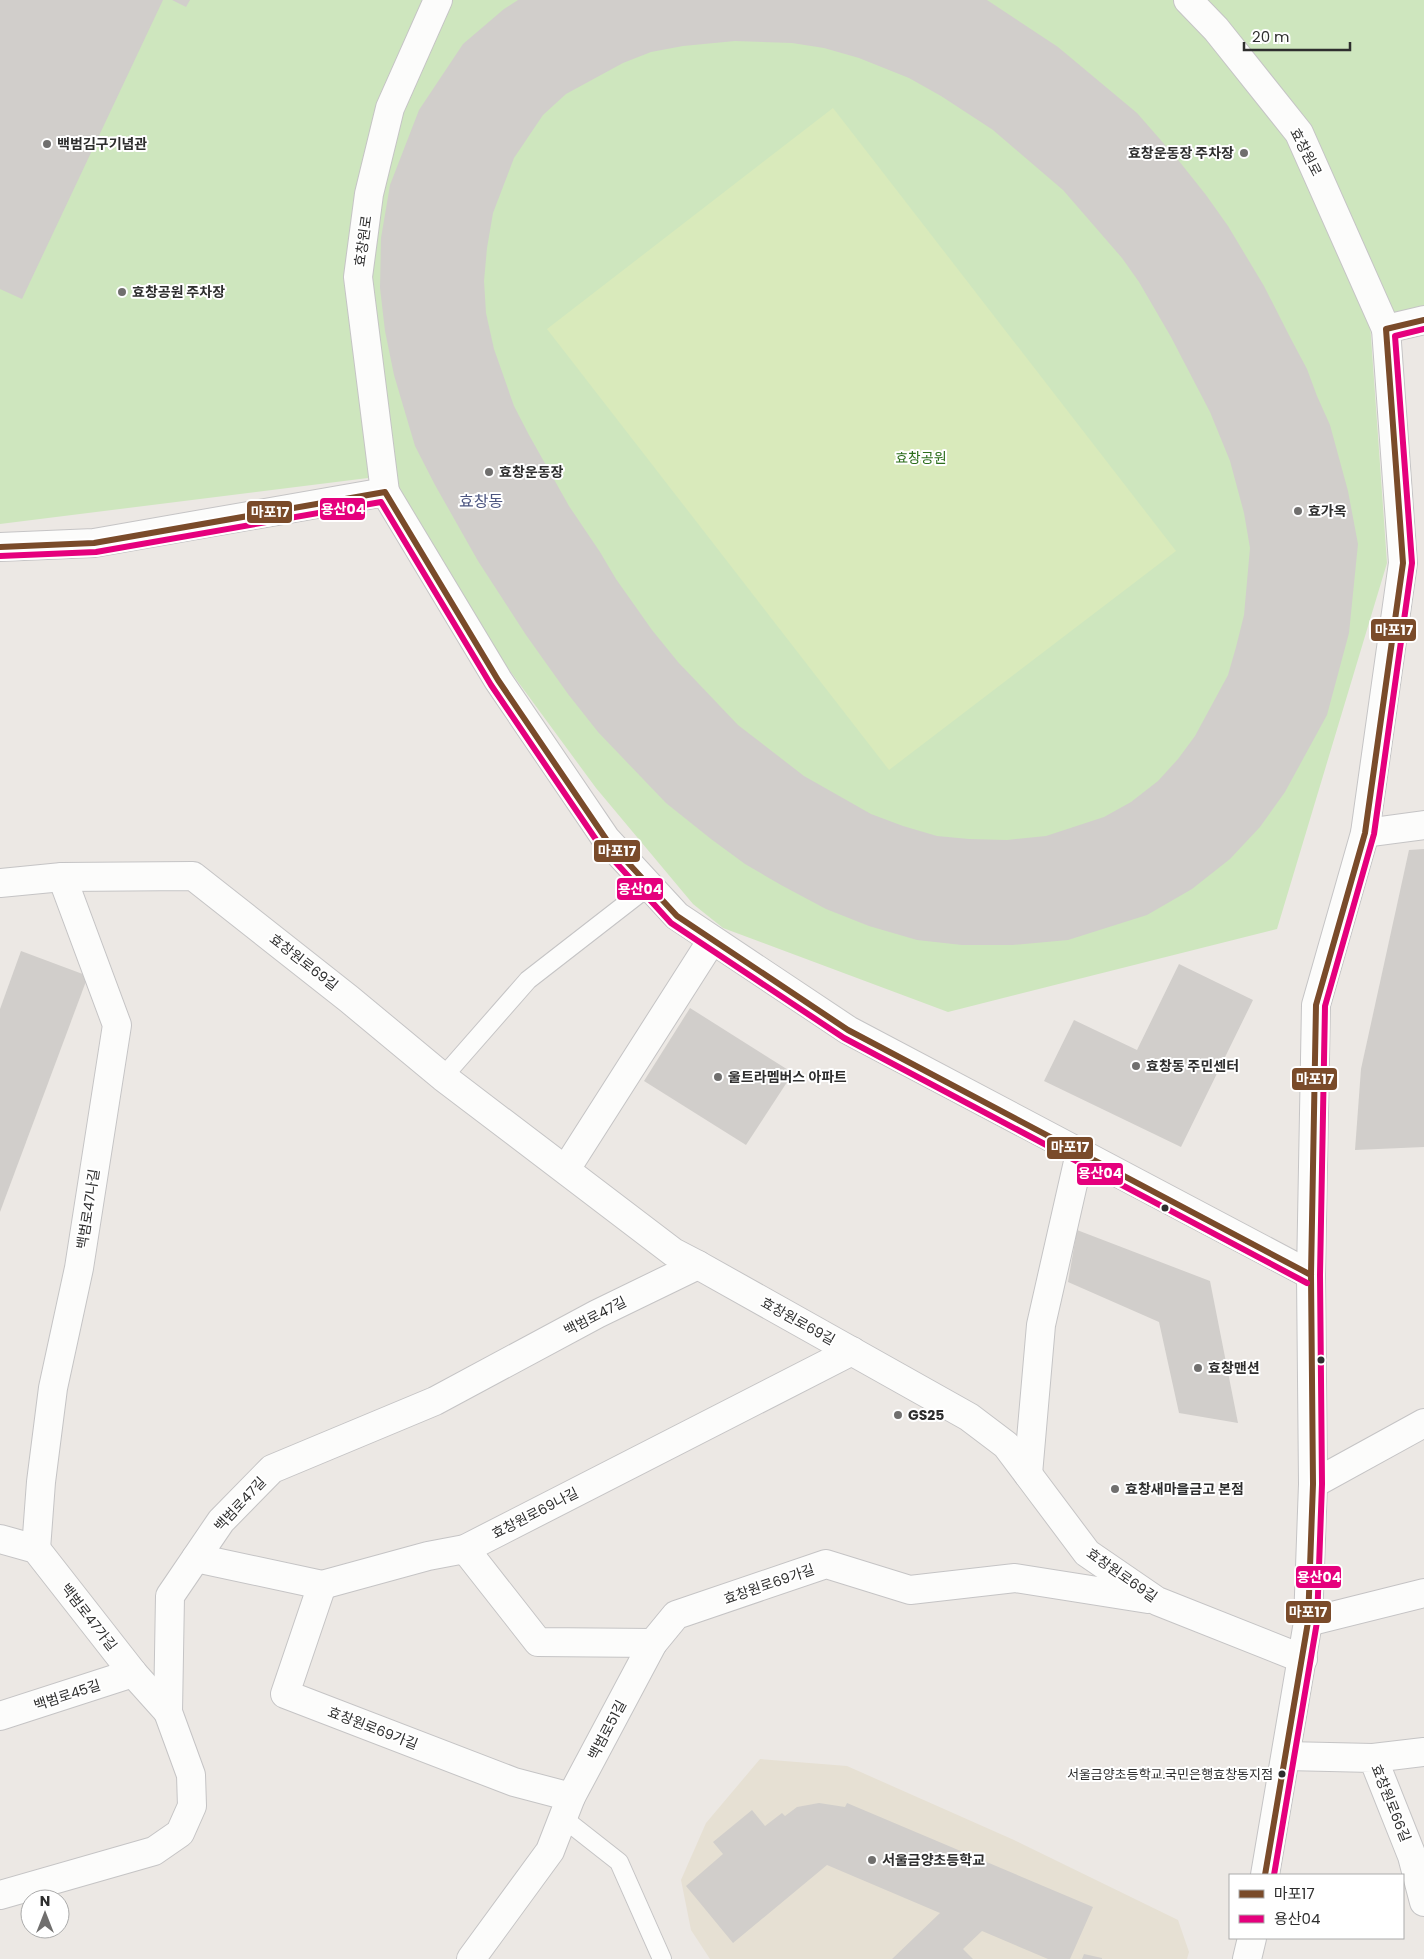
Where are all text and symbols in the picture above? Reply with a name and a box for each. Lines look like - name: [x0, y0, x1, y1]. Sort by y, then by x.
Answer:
- scale bar: [1244, 20, 1350, 52]
- text: 20 m: [1252, 26, 1290, 47]
- street label: 효창원로: [1285, 125, 1327, 180]
- place label: 백범김구기념관: [57, 134, 147, 154]
- marker: 백범김구기념관: [41, 138, 53, 150]
- place label: 효창운동장 주차장: [1128, 143, 1234, 163]
- marker: 효창운동장 주차장: [1238, 147, 1250, 159]
- street label: 효창원로: [350, 214, 377, 268]
- place label: 효창공원 주차장: [132, 282, 225, 302]
- marker: 효창공원 주차장: [116, 286, 128, 298]
- park label: 효창공원: [895, 448, 947, 468]
- place label: 효창운동장: [499, 462, 564, 482]
- marker: 효창운동장: [483, 466, 495, 478]
- district label: 효창동: [459, 490, 503, 513]
- line badge: 용산04: [319, 497, 366, 521]
- text: 용산04: [321, 499, 365, 519]
- line badge: 마포17: [246, 500, 293, 524]
- place label: 효가옥: [1308, 501, 1347, 521]
- text: 마포17: [251, 502, 290, 522]
- marker: 효가옥: [1292, 505, 1304, 517]
- line badge: 마포17: [1370, 618, 1417, 642]
- text: 마포17: [1375, 620, 1414, 640]
- line badge: 마포17: [593, 839, 641, 863]
- text: 마포17: [598, 841, 637, 861]
- line badge: 용산04: [616, 877, 664, 901]
- text: 용산04: [618, 879, 662, 899]
- street label: 효창원로69길: [265, 929, 343, 995]
- place label: 효창동 주민센터: [1146, 1056, 1239, 1076]
- marker: 효창동 주민센터: [1130, 1060, 1142, 1072]
- place label: 울트라멤버스 아파트: [728, 1067, 847, 1087]
- line badge: 마포17: [1291, 1067, 1338, 1091]
- text: 마포17: [1296, 1069, 1335, 1089]
- marker: 울트라멤버스 아파트: [712, 1071, 724, 1083]
- line badge: 마포17: [1046, 1136, 1094, 1160]
- text: 마포17: [1051, 1137, 1090, 1157]
- line badge: 용산04: [1076, 1162, 1124, 1186]
- text: 용산04: [1078, 1163, 1122, 1183]
- street label: 백범로47나길: [72, 1168, 104, 1250]
- unlabelled marker: [1160, 1203, 1170, 1213]
- street label: 백범로47길: [560, 1292, 630, 1340]
- street label: 효창원로69길: [757, 1292, 839, 1350]
- unlabelled marker: [1316, 1355, 1326, 1365]
- place label: 효창맨션: [1208, 1358, 1260, 1378]
- marker: 효창맨션: [1192, 1362, 1204, 1374]
- place label: GS25: [908, 1405, 944, 1425]
- marker: GS25: [892, 1409, 904, 1421]
- street label: 백범로47길: [210, 1472, 270, 1536]
- place label: 효창새마을금고 본점: [1125, 1479, 1244, 1499]
- street label: 효창원로69나길: [488, 1483, 582, 1543]
- marker: 효창새마을금고 본점: [1109, 1483, 1121, 1495]
- street label: 효창원로69길: [1083, 1543, 1161, 1607]
- street label: 효창원로69가길: [721, 1559, 817, 1609]
- line badge: 용산04: [1295, 1565, 1342, 1589]
- text: 용산04: [1297, 1567, 1341, 1587]
- street label: 백범로47가길: [56, 1579, 122, 1655]
- line badge: 마포17: [1285, 1600, 1332, 1624]
- text: 마포17: [1289, 1602, 1328, 1622]
- street label: 백범로45길: [31, 1675, 103, 1715]
- street label: 백범로51길: [583, 1697, 631, 1763]
- street label: 효창원로69가길: [325, 1702, 421, 1754]
- street label: 효창원로66길: [1366, 1761, 1416, 1845]
- place label: 서울금양초등학교.국민은행효창동지점: [1067, 1765, 1273, 1784]
- marker: 서울금양초등학교.국민은행효창동지점: [1277, 1769, 1287, 1779]
- place label: 서울금양초등학교: [882, 1850, 985, 1870]
- marker: 서울금양초등학교: [866, 1854, 878, 1866]
- legend: [1229, 1874, 1404, 1939]
- text: 마포17: [1274, 1883, 1315, 1904]
- north arrow: [20, 1889, 70, 1939]
- text: N: [40, 1891, 50, 1911]
- text: 용산04: [1274, 1908, 1320, 1929]

